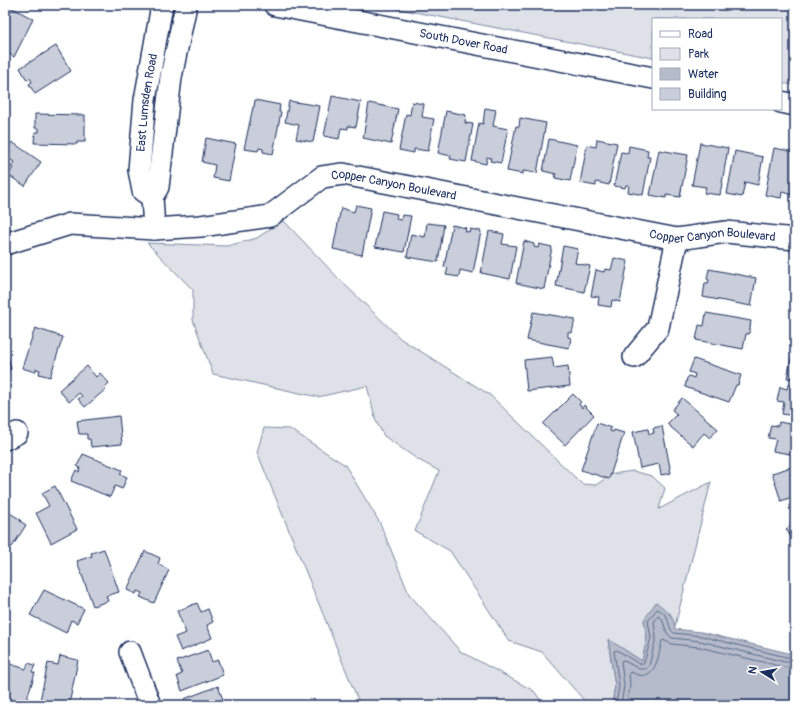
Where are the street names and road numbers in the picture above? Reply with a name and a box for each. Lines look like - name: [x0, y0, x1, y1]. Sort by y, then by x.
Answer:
- street label: South Dover Road: [418, 26, 509, 57]
- street label: East Lumsden Road: [133, 52, 161, 152]
- street label: Copper Canyon Boulevard: [330, 166, 458, 203]
- street label: Copper Canyon Boulevard: [648, 224, 776, 247]

